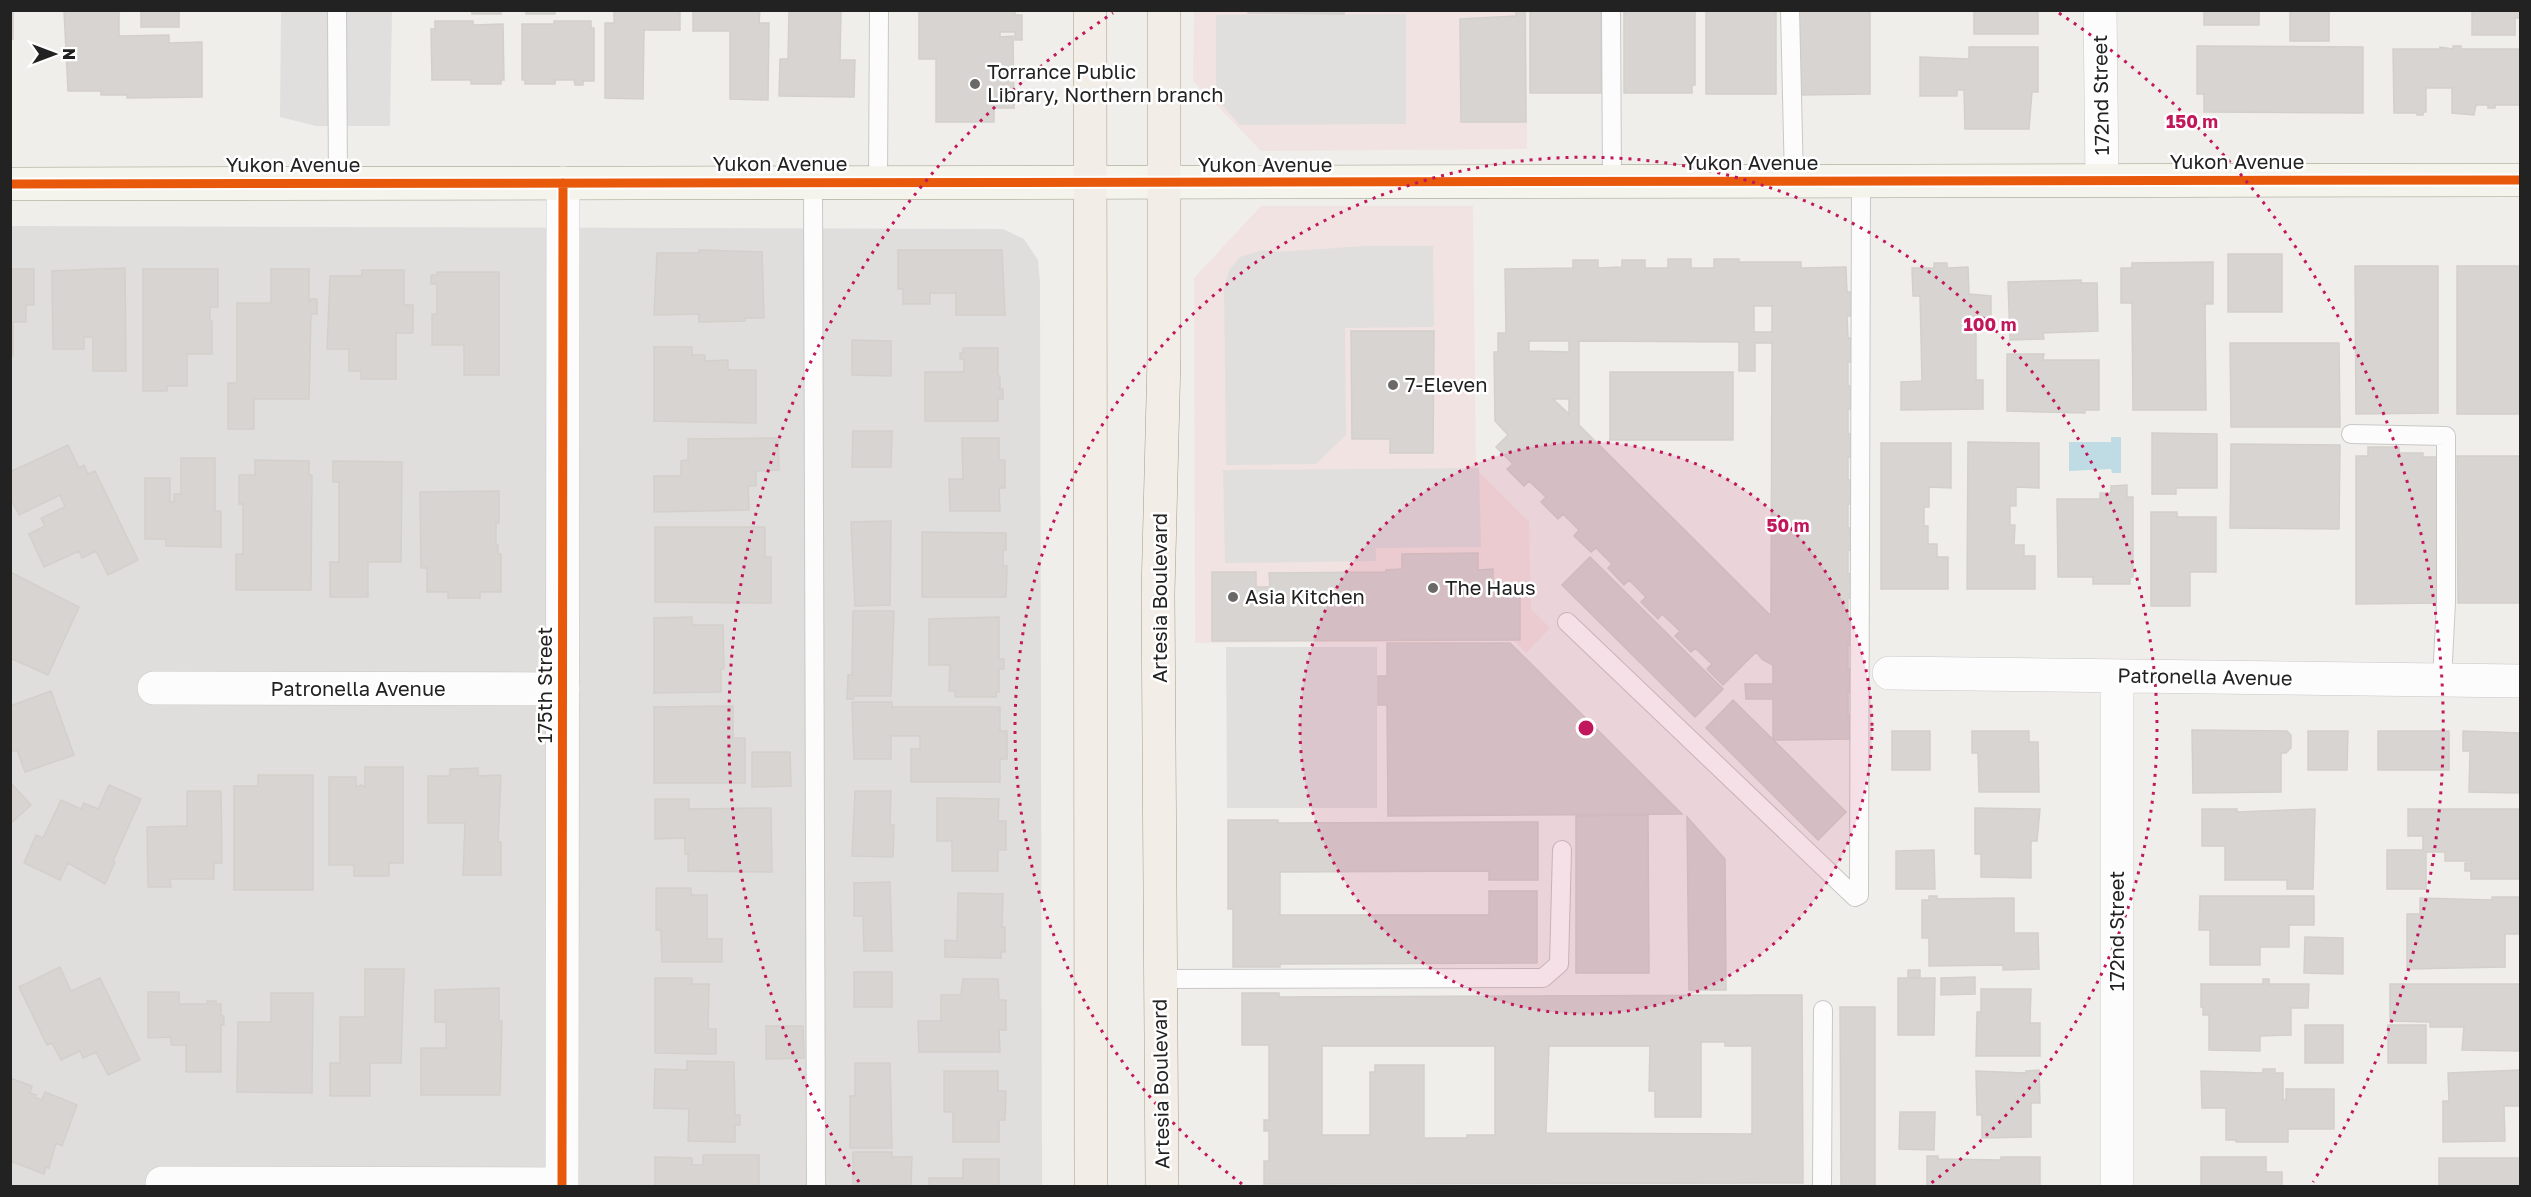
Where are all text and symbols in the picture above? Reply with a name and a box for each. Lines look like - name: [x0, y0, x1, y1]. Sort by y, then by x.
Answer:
- north arrow: [24, 24, 84, 84]
- street label: 172nd Street: [2087, 34, 2113, 156]
- text: N: [59, 48, 79, 60]
- place label: Torrance Public Library, Northern branch: [987, 59, 1223, 106]
- marker: Torrance Public Library, Northern branch: [968, 77, 982, 91]
- text: 150 m: [2166, 110, 2218, 132]
- street label: Yukon Avenue: [2170, 149, 2304, 173]
- street label: Yukon Avenue: [1684, 150, 1818, 174]
- street label: Yukon Avenue: [713, 151, 847, 175]
- street label: Yukon Avenue: [226, 152, 360, 176]
- street label: Yukon Avenue: [1198, 152, 1332, 176]
- text: 100 m: [1964, 313, 2016, 335]
- place label: 7-Eleven: [1405, 372, 1488, 396]
- marker: 7-Eleven: [1386, 378, 1400, 392]
- street label: Artesia Boulevard: [1147, 513, 1171, 683]
- text: 50 m: [1767, 514, 1809, 536]
- place label: The Haus: [1445, 575, 1536, 599]
- marker: The Haus: [1426, 581, 1440, 595]
- place label: Asia Kitchen: [1245, 584, 1365, 608]
- marker: Asia Kitchen: [1226, 590, 1240, 604]
- street label: 175th Street: [532, 627, 556, 743]
- street label: Patronella Avenue: [2117, 662, 2293, 690]
- street label: Patronella Avenue: [270, 676, 446, 700]
- centre of rings: [1576, 718, 1596, 738]
- street label: 172nd Street: [2104, 871, 2128, 991]
- street label: Artesia Boulevard: [1147, 999, 1173, 1169]

